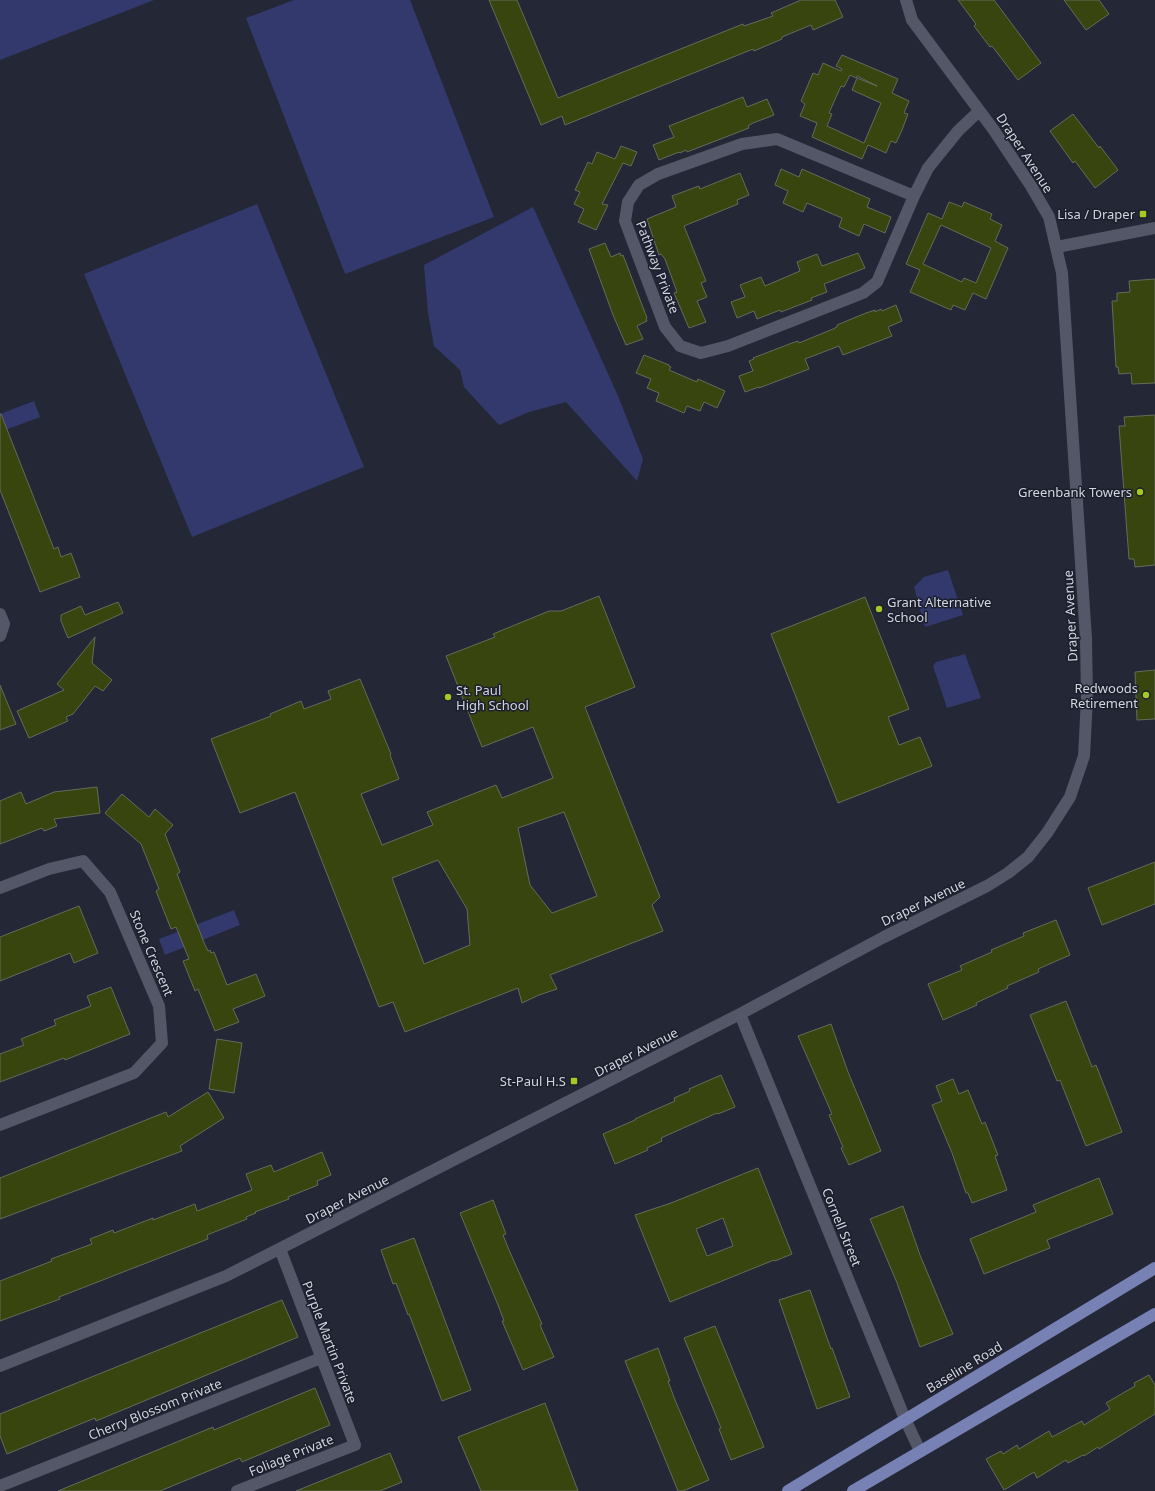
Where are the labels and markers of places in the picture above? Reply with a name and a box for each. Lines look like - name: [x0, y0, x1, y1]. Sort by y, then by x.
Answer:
- place label: Lisa / Draper: [1057, 205, 1136, 223]
- marker: Lisa / Draper: [1138, 209, 1148, 219]
- place label: Greenbank Towers: [1018, 483, 1132, 501]
- marker: Greenbank Towers: [1135, 487, 1145, 497]
- place label: Grant Alternative School: [887, 593, 991, 626]
- marker: Grant Alternative School: [874, 604, 884, 614]
- place label: Redwoods Retirement: [1070, 679, 1138, 712]
- place label: St. Paul High School: [456, 681, 529, 714]
- marker: Redwoods Retirement: [1141, 690, 1151, 700]
- marker: St. Paul High School: [443, 692, 453, 702]
- place label: St-Paul H.S: [500, 1072, 566, 1090]
- marker: St-Paul H.S: [569, 1076, 579, 1086]

